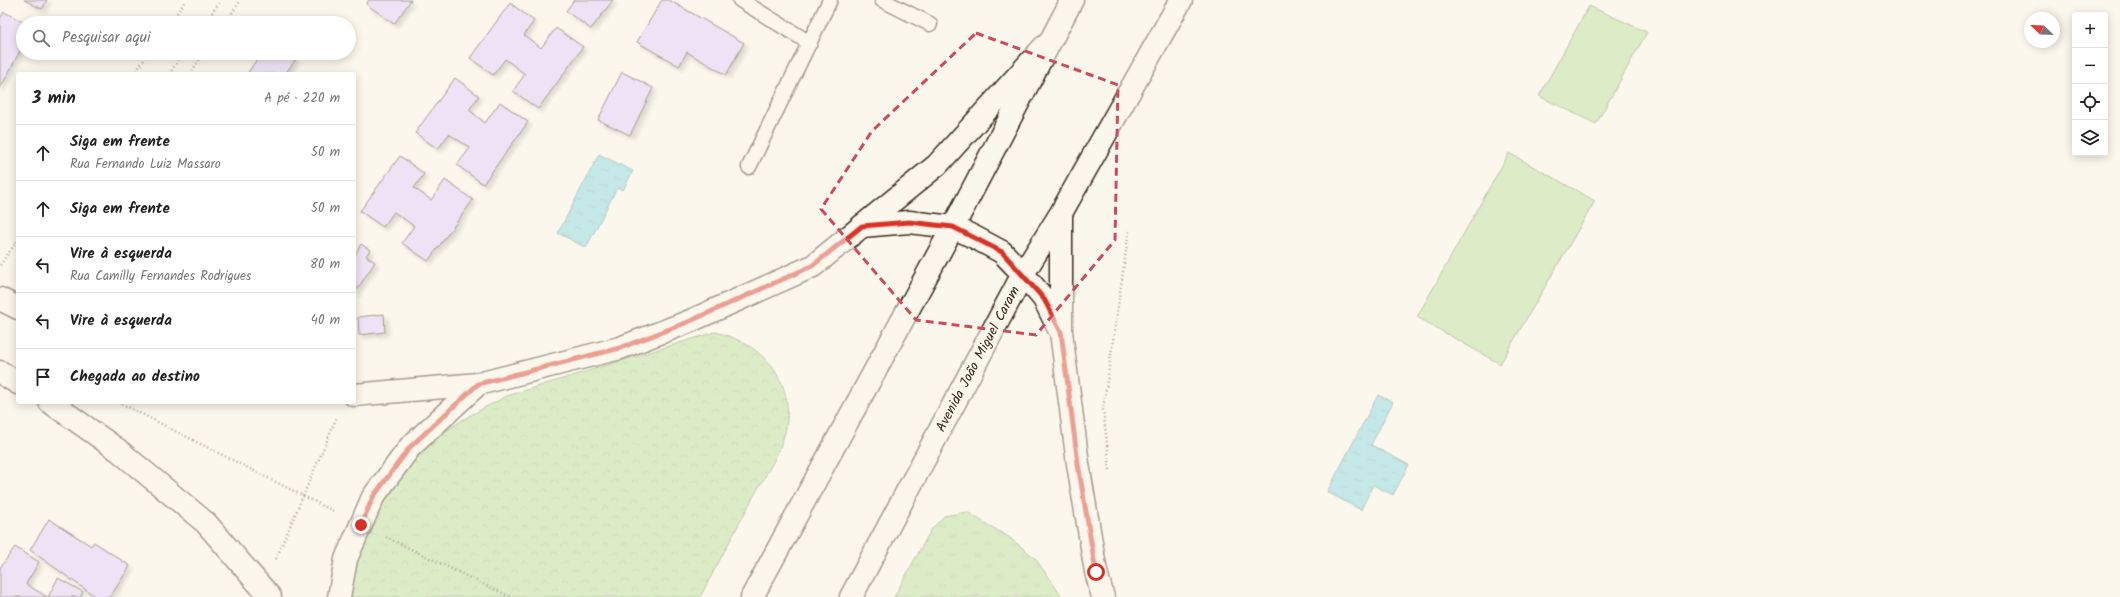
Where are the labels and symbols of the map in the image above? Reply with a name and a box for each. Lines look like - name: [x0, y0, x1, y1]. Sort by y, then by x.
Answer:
- north arrow: [2024, 12, 2060, 48]
- street label: Avenida João Miguel Caram: [930, 282, 1026, 436]
- route end: [352, 516, 370, 534]
- route start: [1087, 563, 1105, 581]

